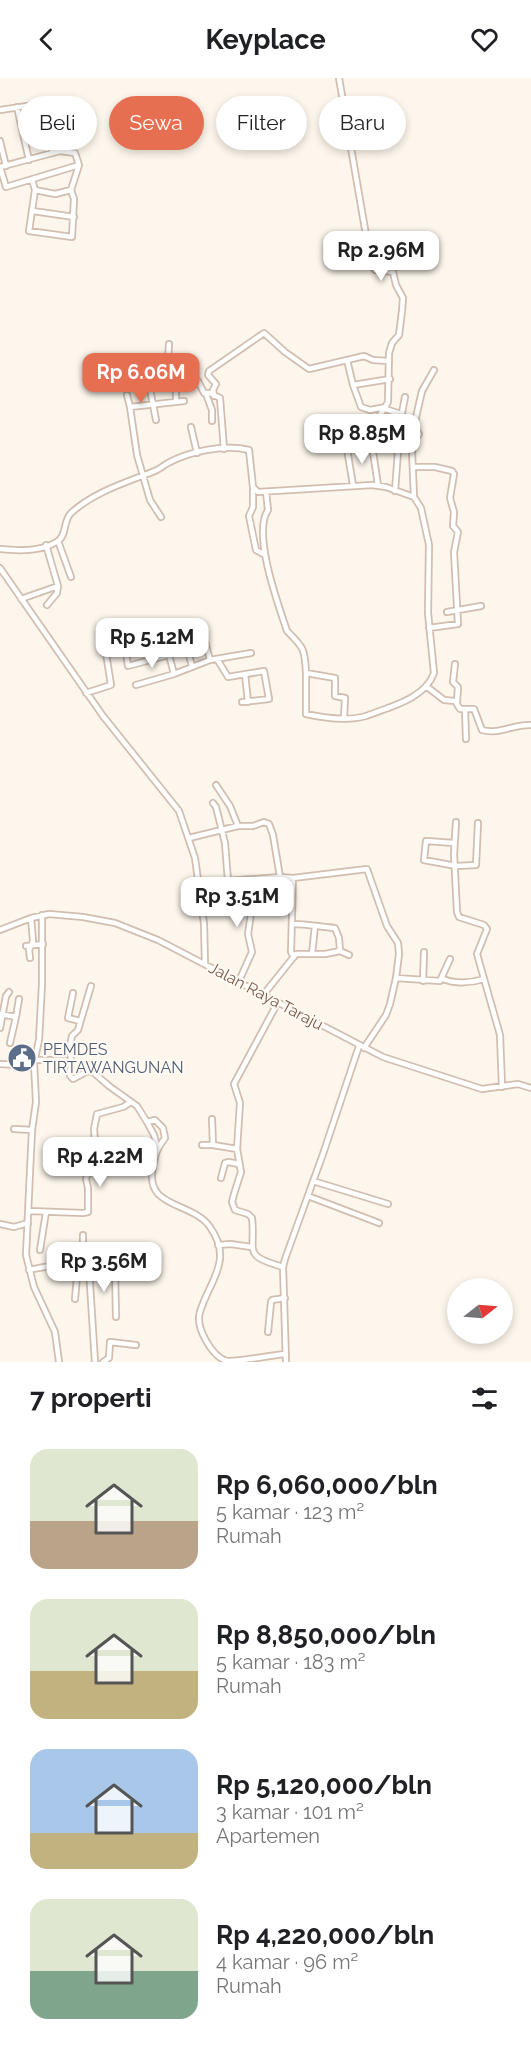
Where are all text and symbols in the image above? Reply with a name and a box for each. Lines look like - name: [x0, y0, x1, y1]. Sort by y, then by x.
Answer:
- icon: back: [30, 23, 63, 56]
- icon: heart: [468, 23, 501, 56]
- text: Keyplace: [205, 24, 326, 55]
- chip: Beli: [18, 96, 97, 150]
- chip: Sewa: [109, 96, 204, 150]
- chip: Filter: [216, 96, 307, 150]
- chip: Baru: [319, 96, 406, 150]
- pin: Rp 2.96M: [319, 231, 443, 282]
- text: Rp 2.96M: [337, 238, 425, 262]
- pin: Rp 6.06M: [79, 353, 203, 404]
- text: Rp 6.06M: [96, 360, 186, 384]
- pin: Rp 8.85M: [300, 414, 424, 465]
- text: Rp 8.85M: [318, 421, 406, 445]
- pin: Rp 5.12M: [90, 618, 214, 669]
- text: Rp 5.12M: [110, 625, 194, 649]
- pin: Rp 3.51M: [175, 877, 299, 928]
- text: Rp 3.51M: [195, 884, 279, 908]
- street label: Jalan Raya Taraju: [206, 958, 326, 1034]
- place label: PEMDES TIRTAWANGUNAN: [43, 1040, 184, 1077]
- public building icon: PEMDES TIRTAWANGUNAN: [6, 1042, 38, 1074]
- pin: Rp 4.22M: [38, 1137, 162, 1188]
- text: Rp 4.22M: [57, 1144, 143, 1168]
- pin: Rp 3.56M: [42, 1242, 166, 1293]
- text: Rp 3.56M: [61, 1249, 147, 1273]
- north arrow: [447, 1278, 513, 1344]
- map controls: [447, 1278, 513, 1344]
- icon: filters: [468, 1382, 501, 1415]
- text: 7 properti: [30, 1383, 152, 1413]
- text: Rp 6,060,000/bln: [216, 1470, 438, 1500]
- icon: home: [78, 1473, 150, 1545]
- text: 5 kamar · 123 m²: [216, 1500, 364, 1524]
- text: Rumah: [216, 1524, 282, 1548]
- text: Rp 8,850,000/bln: [216, 1620, 436, 1650]
- icon: home: [78, 1623, 150, 1695]
- text: 5 kamar · 183 m²: [216, 1650, 366, 1674]
- text: Rumah: [216, 1674, 282, 1698]
- text: Rp 5,120,000/bln: [216, 1770, 432, 1800]
- icon: home: [78, 1773, 150, 1845]
- text: 3 kamar · 101 m²: [216, 1800, 364, 1824]
- text: Apartemen: [216, 1824, 320, 1848]
- text: Rp 4,220,000/bln: [216, 1920, 434, 1950]
- icon: home: [78, 1923, 150, 1995]
- text: 4 kamar · 96 m²: [216, 1950, 358, 1974]
- text: Rumah: [216, 1974, 282, 1998]

